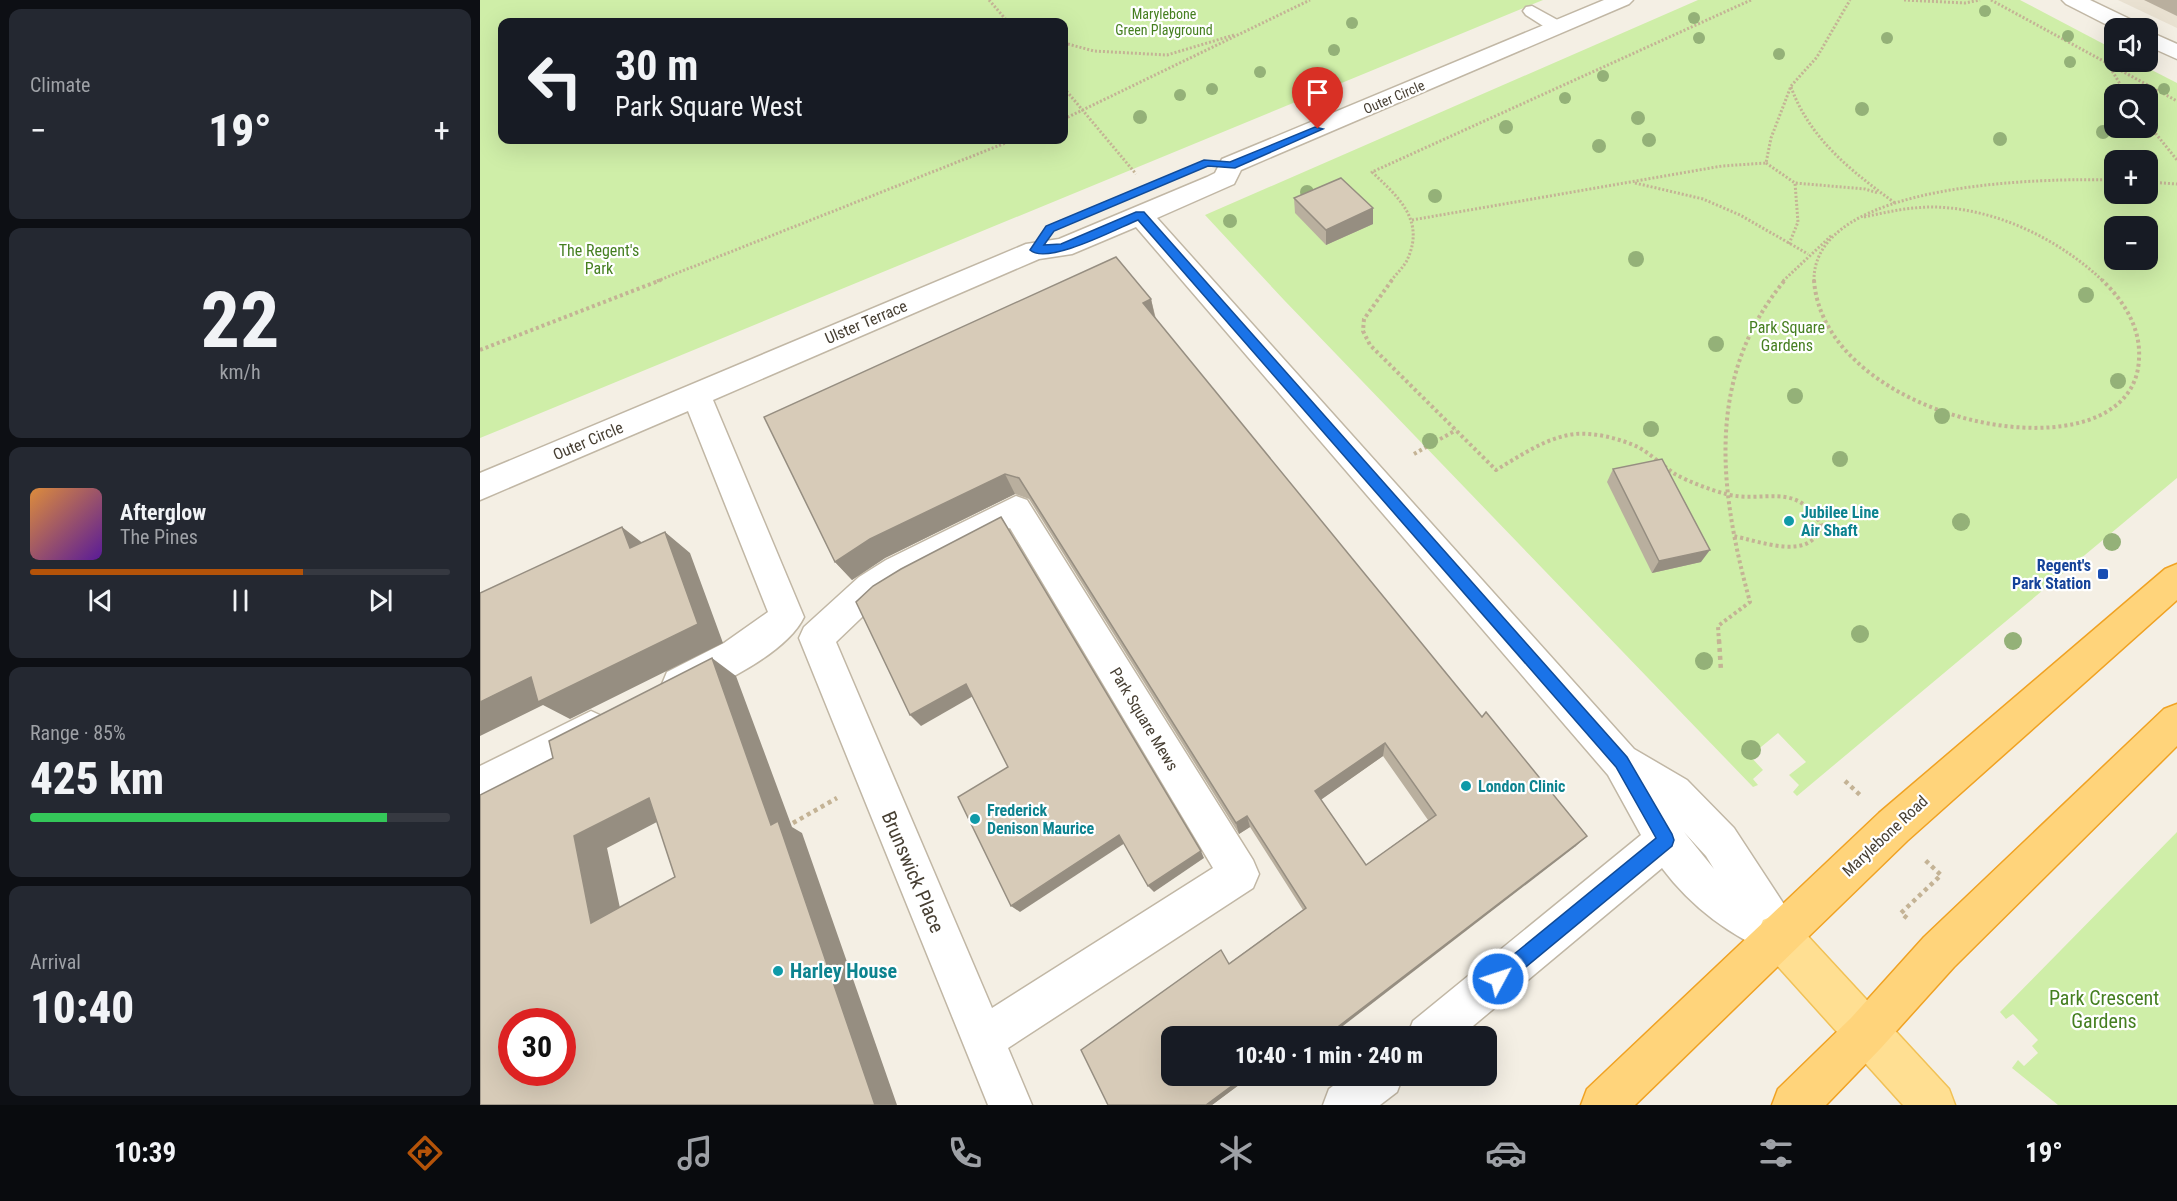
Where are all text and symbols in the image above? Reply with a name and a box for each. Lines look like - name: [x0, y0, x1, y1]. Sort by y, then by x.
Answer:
- park label: Marylebone Green Playground: [1115, 6, 1213, 38]
- map controls: [2104, 18, 2158, 270]
- button: sound: [2104, 18, 2158, 72]
- text: 30 m: [615, 41, 698, 90]
- icon: left: [516, 42, 594, 120]
- pin: [1292, 67, 1343, 129]
- text: Climate: [30, 73, 90, 97]
- icon: arrive: [1301, 76, 1334, 109]
- street label: Outer Circle: [1361, 77, 1427, 117]
- button: search: [2104, 84, 2158, 138]
- text: Park Square West: [615, 91, 803, 123]
- text: 19°: [208, 104, 272, 157]
- text: −: [30, 111, 47, 150]
- text: +: [434, 111, 450, 150]
- button: +: [2104, 150, 2158, 204]
- button: −: [2104, 216, 2158, 270]
- park label: The Regent's Park: [559, 241, 639, 278]
- text: 22: [201, 275, 279, 366]
- street label: Ulster Terrace: [822, 296, 910, 348]
- park label: Park Square Gardens: [1749, 318, 1825, 355]
- text: km/h: [219, 360, 261, 384]
- street label: Outer Circle: [550, 418, 626, 464]
- text: Afterglow: [120, 500, 206, 525]
- place label: Jubilee Line Air Shaft: [1801, 503, 1879, 540]
- marker: Jubilee Line Air Shaft: [1782, 514, 1796, 528]
- text: The Pines: [120, 525, 198, 549]
- place label: Regent's Park Station: [2012, 556, 2091, 593]
- marker: Regent's Park Station: [2096, 567, 2110, 581]
- icon: previous: [84, 584, 117, 617]
- icon: pause: [224, 584, 257, 617]
- icon: next: [364, 584, 397, 617]
- street label: Park Square Mews: [1106, 664, 1182, 774]
- text: Range · 85%: [30, 721, 126, 745]
- text: 425 km: [30, 752, 164, 805]
- place label: London Clinic: [1478, 777, 1565, 796]
- marker: London Clinic: [1459, 779, 1473, 793]
- street label: Marylebone Road: [1838, 792, 1932, 880]
- place label: Frederick Denison Maurice: [987, 801, 1095, 838]
- street label: Brunswick Place: [877, 808, 949, 936]
- marker: Frederick Denison Maurice: [968, 812, 982, 826]
- position arrow: [1466, 947, 1530, 1011]
- text: Arrival: [30, 950, 81, 974]
- place label: Harley House: [790, 959, 897, 983]
- marker: Harley House: [771, 964, 785, 978]
- text: 10:40: [30, 981, 134, 1034]
- park label: Park Crescent Gardens: [2049, 986, 2159, 1033]
- speed limit sign: 30: [498, 1008, 576, 1086]
- text: 10:40 · 1 min · 240 m: [1235, 1043, 1423, 1068]
- icon: directions: [404, 1132, 446, 1174]
- icon: music: [674, 1132, 716, 1174]
- icon: phone: [944, 1132, 986, 1174]
- icon: climate: [1215, 1132, 1257, 1174]
- icon: car: [1485, 1132, 1527, 1174]
- icon: filters: [1755, 1132, 1797, 1174]
- text: 10:39: [114, 1137, 176, 1169]
- text: 19°: [2025, 1137, 2063, 1169]

